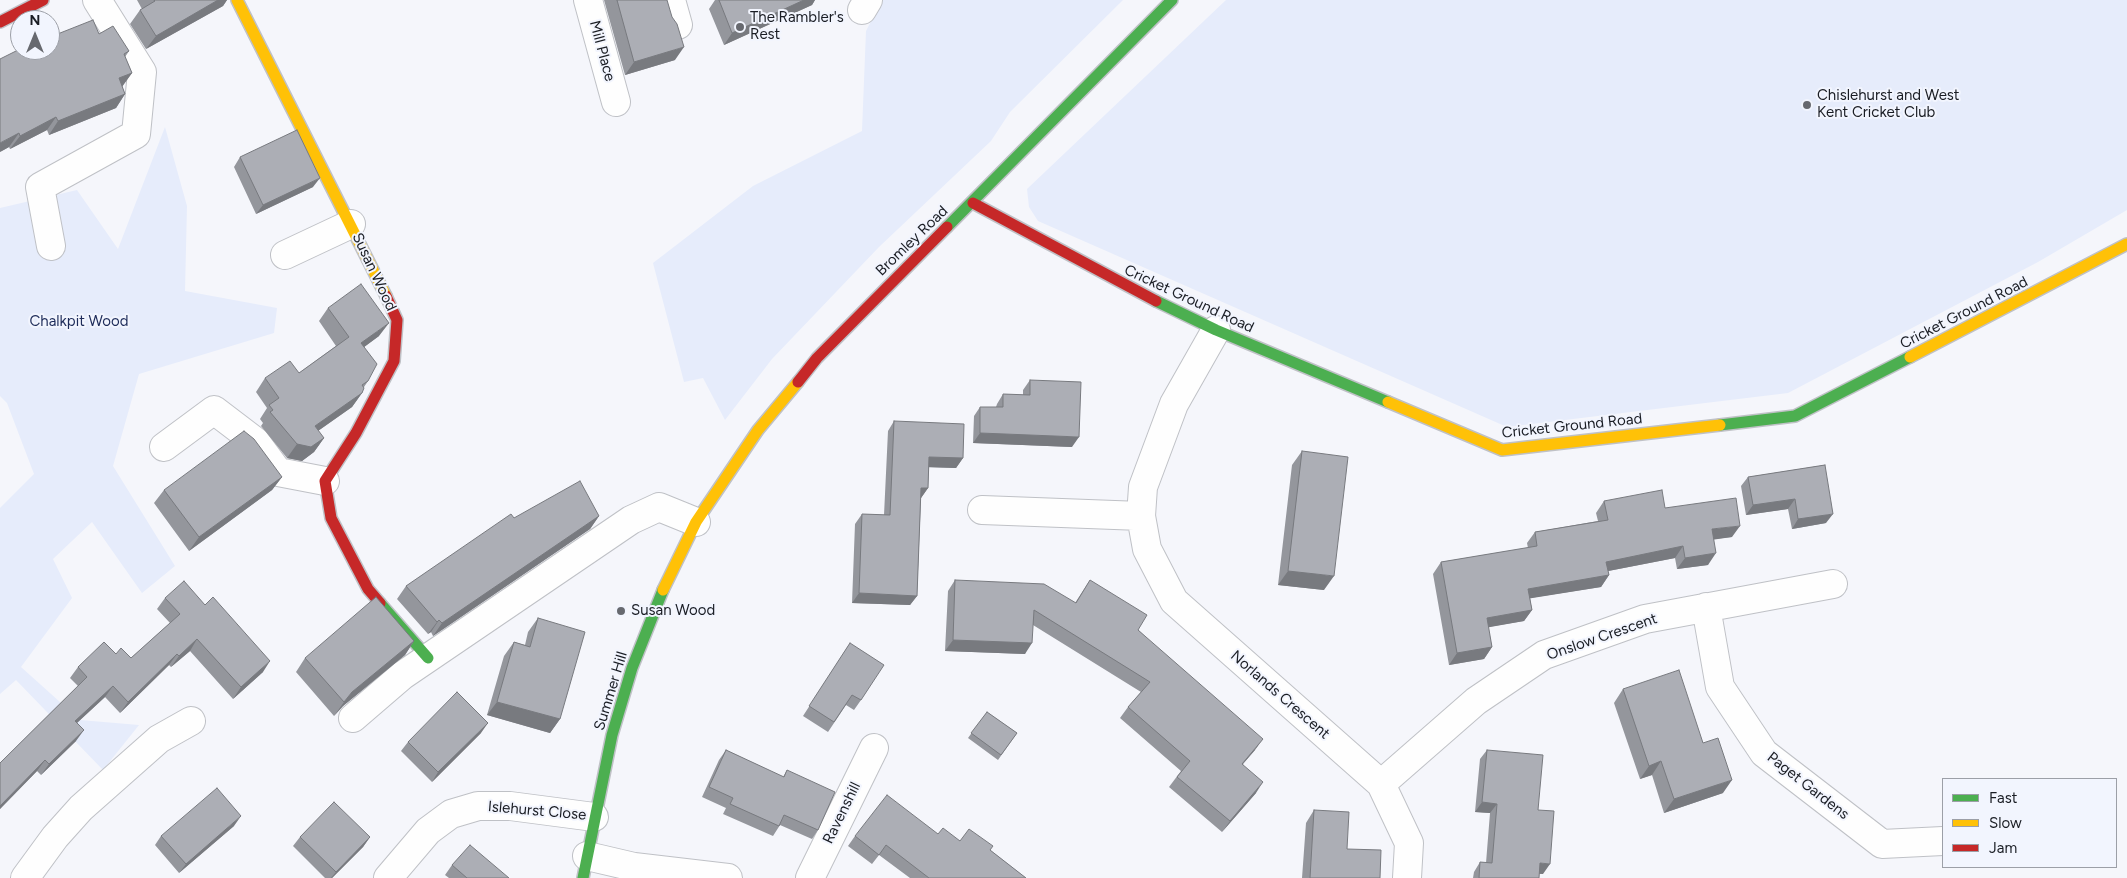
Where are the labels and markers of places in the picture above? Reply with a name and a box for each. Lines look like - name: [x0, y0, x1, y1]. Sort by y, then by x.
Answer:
- place label: The Rambler's Rest: [750, 9, 844, 44]
- marker: The Rambler's Rest: [734, 21, 746, 33]
- place label: Chislehurst and West Kent Cricket Club: [1817, 87, 1959, 122]
- marker: Chislehurst and West Kent Cricket Club: [1801, 99, 1813, 111]
- place label: Susan Wood: [631, 602, 715, 620]
- marker: Susan Wood: [615, 605, 627, 617]

